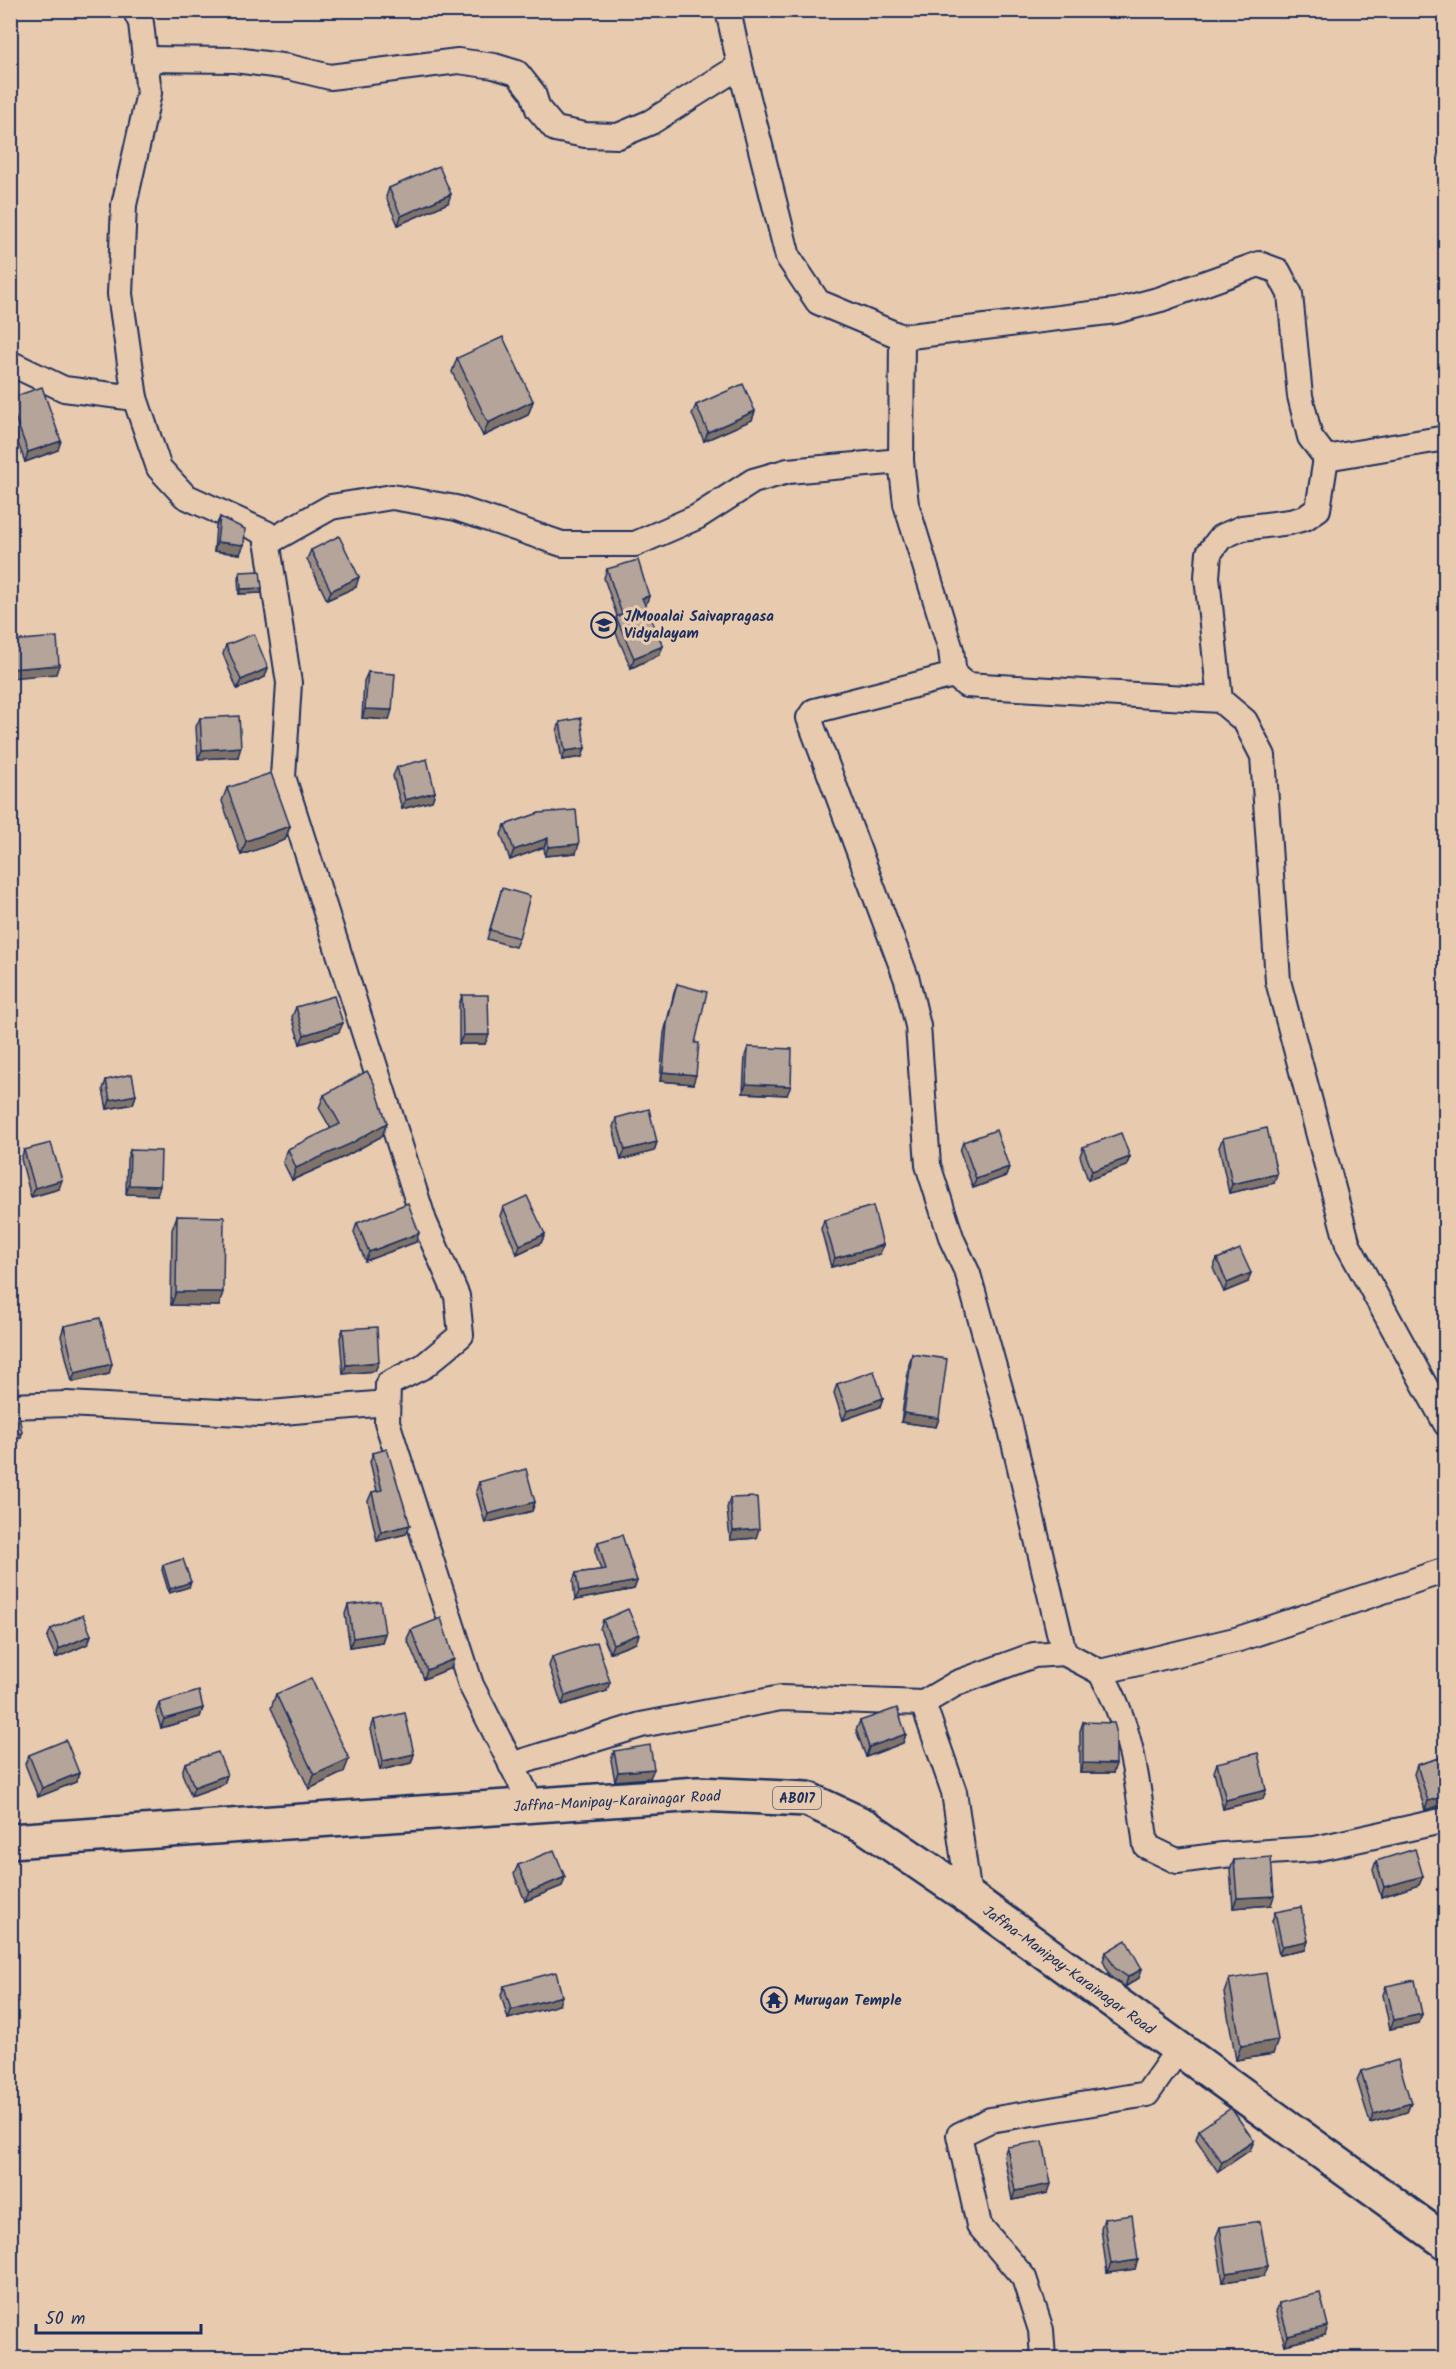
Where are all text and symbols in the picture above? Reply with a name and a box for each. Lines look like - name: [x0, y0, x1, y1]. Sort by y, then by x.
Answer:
- place label: J/Mooalai Saivapragasa Vidyalayam: [624, 605, 774, 646]
- school or university icon: J/Mooalai Saivapragasa Vidyalayam: [589, 610, 619, 640]
- street label: Jaffna-Manipay-Karainagar Road: [513, 1785, 722, 1819]
- road number: AB017: [773, 1787, 821, 1809]
- street label: Jaffna-Manipay-Karainagar Road: [977, 1900, 1160, 2042]
- temple icon: Murugan Temple: [759, 1985, 789, 2015]
- place label: Murugan Temple: [794, 1989, 902, 2013]
- scale bar: [36, 2297, 201, 2335]
- text: 50 m: [45, 2305, 85, 2334]

